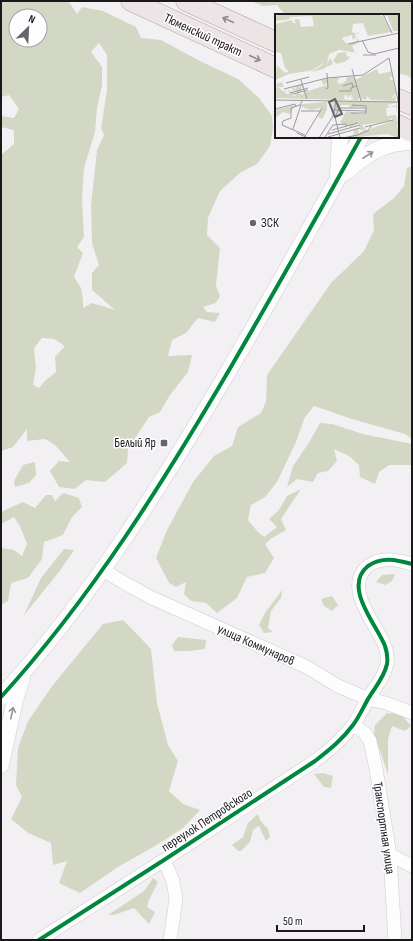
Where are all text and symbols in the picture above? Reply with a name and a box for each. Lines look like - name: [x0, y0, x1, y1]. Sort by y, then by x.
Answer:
- north arrow: [8, 8, 48, 48]
- street label: Тюменский тракт: [161, 10, 245, 60]
- text: N: [27, 12, 37, 27]
- inset map: [275, 14, 399, 138]
- one-way arrow: [222, 16, 234, 23]
- one-way arrow: [249, 55, 261, 63]
- one-way arrow: [362, 151, 373, 159]
- place label: ЗСК: [261, 215, 279, 231]
- marker: ЗСК: [248, 218, 258, 228]
- place label: Белый Яр: [114, 435, 156, 451]
- marker: Белый Яр: [159, 438, 169, 448]
- street label: улица Коммунаров: [215, 621, 297, 669]
- one-way arrow: [9, 707, 17, 720]
- street label: Транспортная улица: [370, 781, 398, 875]
- street label: переулок Петровского: [159, 785, 255, 855]
- scale bar: [277, 907, 364, 933]
- text: 50 m: [283, 914, 303, 929]

